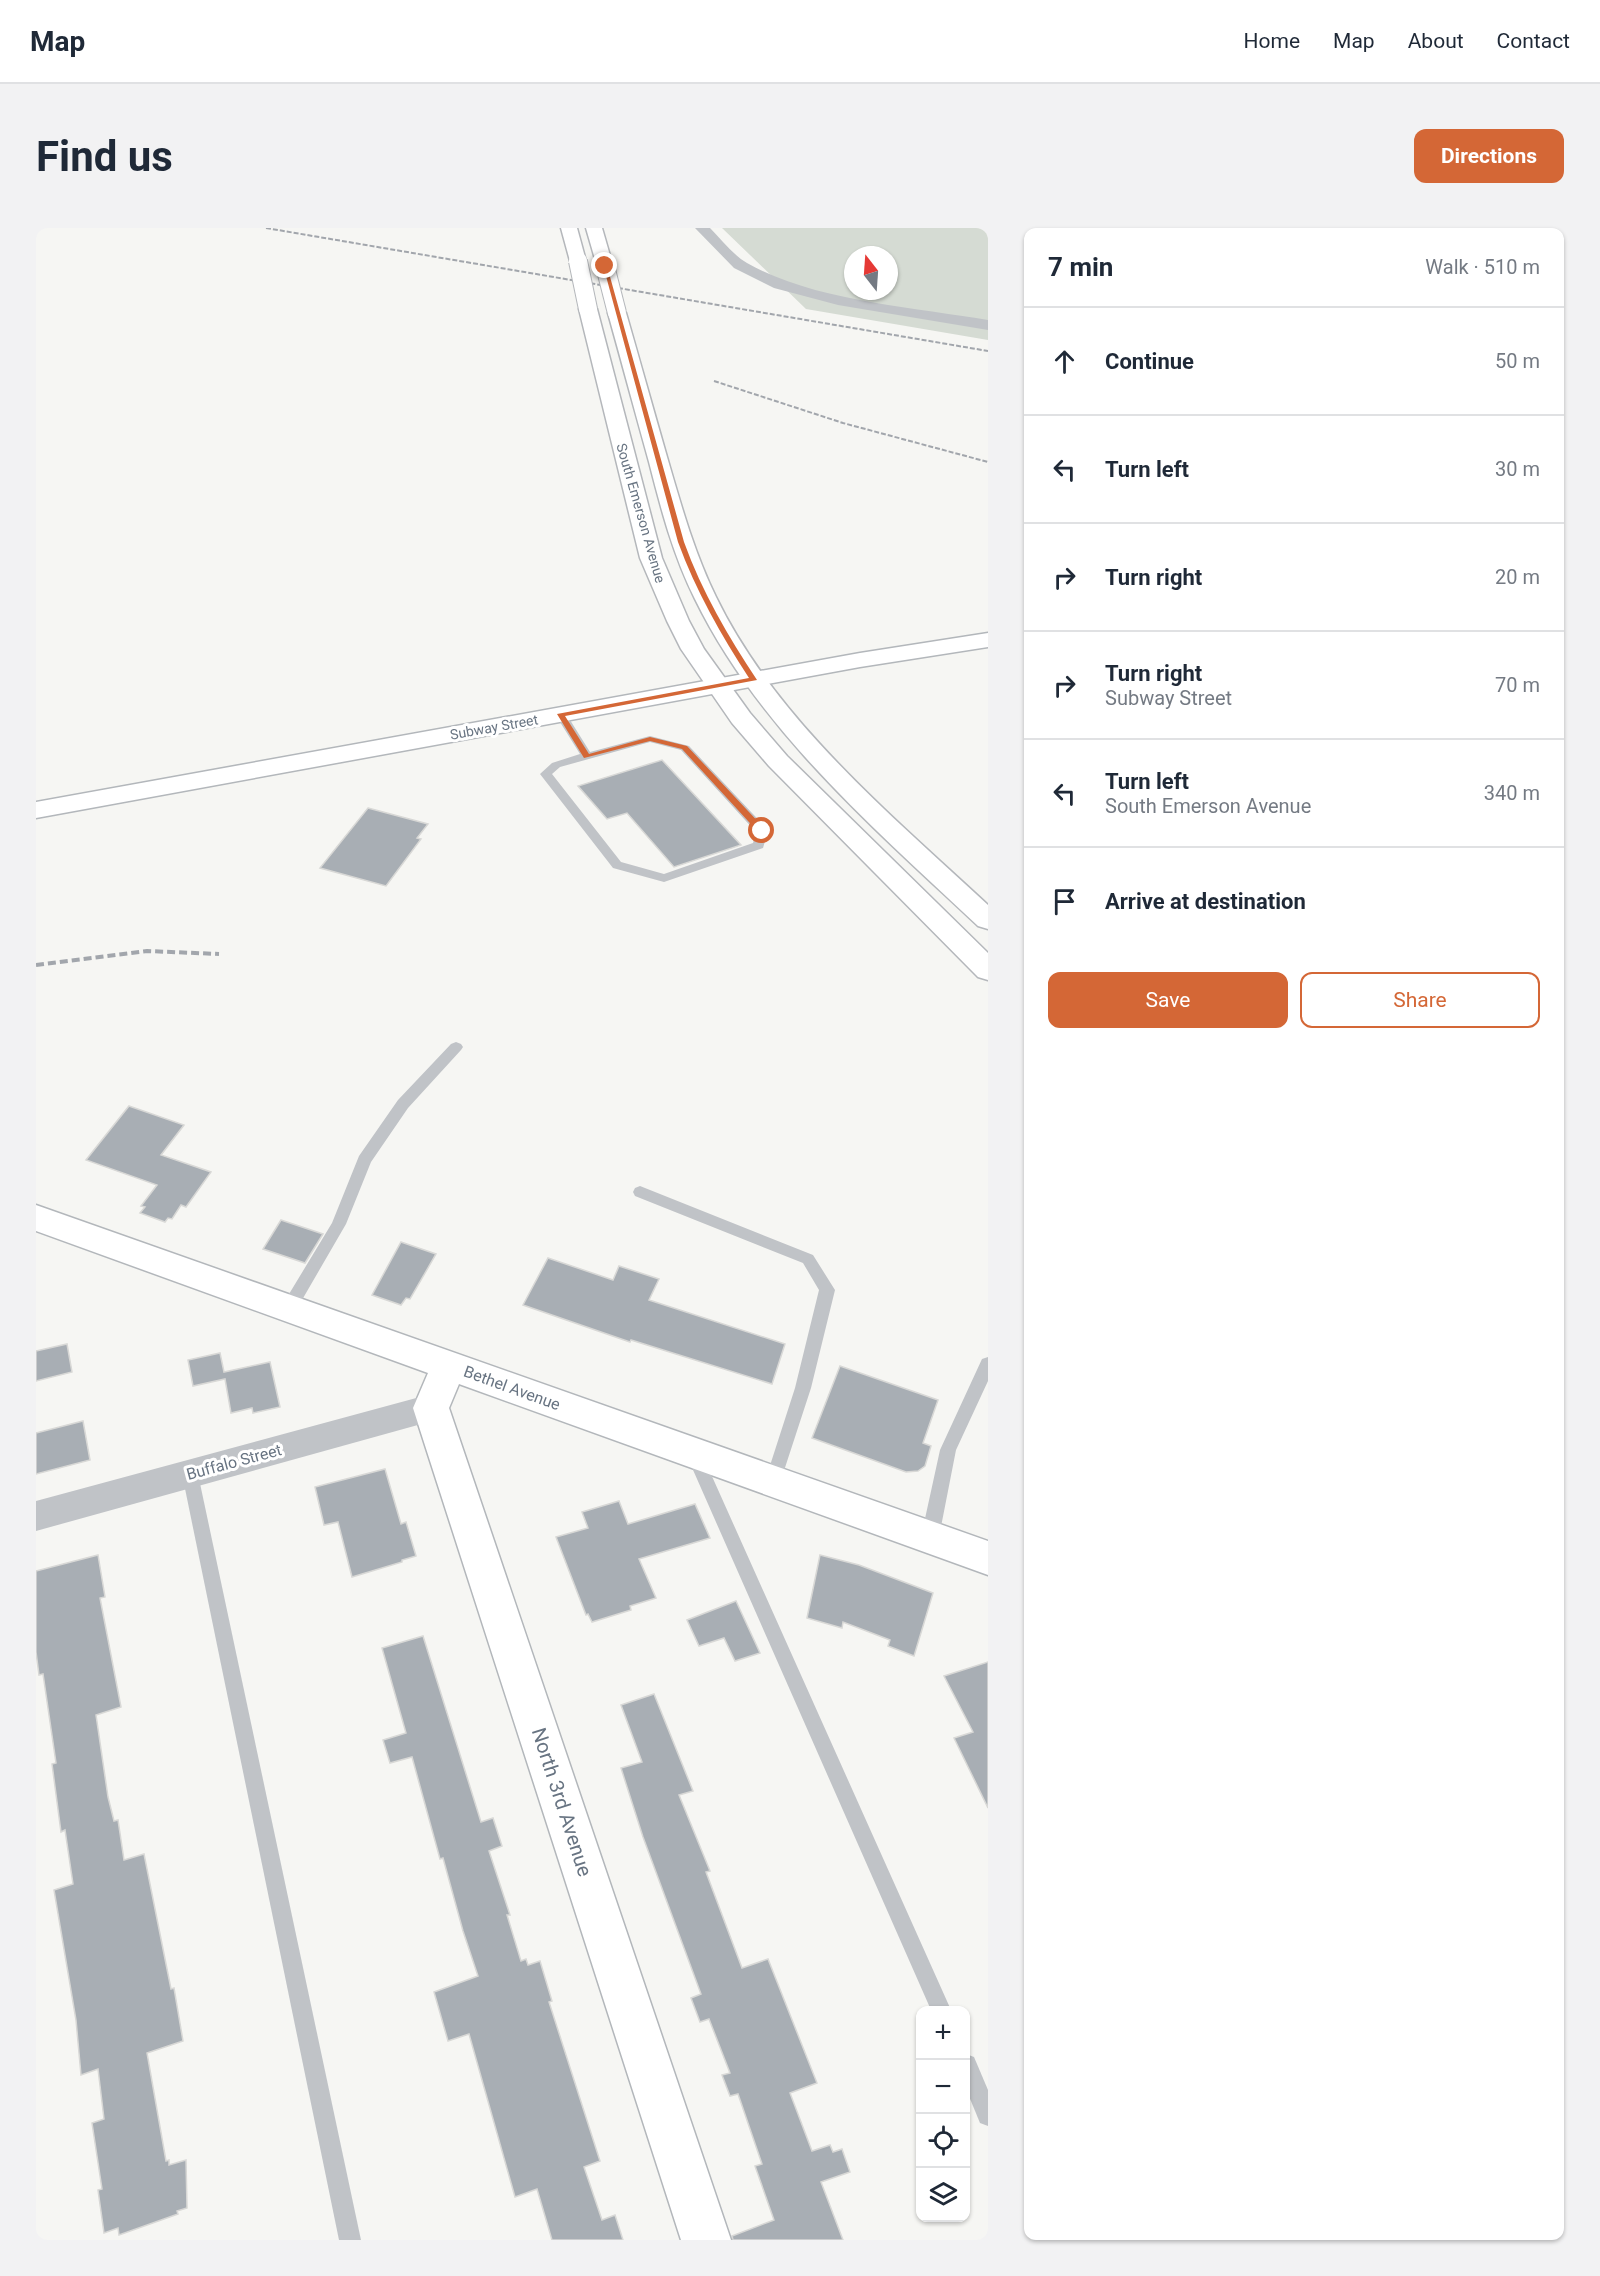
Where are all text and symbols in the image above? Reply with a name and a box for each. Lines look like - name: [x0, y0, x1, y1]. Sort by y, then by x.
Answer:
- text: Map: [30, 25, 85, 58]
- text: Home: [1244, 29, 1300, 53]
- text: Map: [1333, 29, 1375, 53]
- text: About: [1408, 29, 1464, 53]
- text: Contact: [1497, 29, 1570, 53]
- button: Directions: [1414, 129, 1564, 183]
- text: Find us: [36, 132, 173, 181]
- north arrow: [844, 246, 898, 300]
- route end: [591, 252, 617, 278]
- text: 7 min: [1048, 252, 1113, 282]
- text: Walk · 510 m: [1425, 255, 1540, 279]
- icon: ahead: [1048, 345, 1081, 378]
- text: Continue: [1105, 349, 1194, 374]
- text: 50 m: [1495, 349, 1540, 373]
- street label: South Emerson Avenue: [613, 441, 669, 585]
- icon: left: [1048, 453, 1081, 486]
- text: Turn left: [1105, 457, 1189, 482]
- text: 30 m: [1495, 457, 1540, 481]
- icon: right: [1048, 561, 1081, 594]
- text: Turn right: [1105, 565, 1202, 590]
- text: 20 m: [1495, 565, 1540, 589]
- text: Turn right: [1105, 661, 1202, 686]
- icon: right: [1048, 669, 1081, 702]
- text: 70 m: [1495, 673, 1540, 697]
- text: Subway Street: [1105, 686, 1232, 710]
- street label: Subway Street: [449, 711, 540, 743]
- text: Turn left: [1105, 769, 1189, 794]
- icon: left: [1048, 777, 1081, 810]
- text: 340 m: [1484, 781, 1540, 805]
- text: South Emerson Avenue: [1105, 794, 1311, 818]
- route start: [748, 817, 774, 843]
- icon: arrive: [1048, 885, 1081, 918]
- text: Arrive at destination: [1105, 889, 1306, 914]
- button: Save: [1048, 972, 1288, 1028]
- button: Share: [1300, 972, 1540, 1028]
- street label: Bethel Avenue: [461, 1362, 563, 1414]
- street label: Buffalo Street: [184, 1440, 284, 1484]
- street label: North 3rd Avenue: [527, 1725, 597, 1879]
- map controls: [916, 2006, 970, 2222]
- button: +: [916, 2006, 970, 2060]
- button: −: [916, 2060, 970, 2114]
- button: locate: [916, 2114, 970, 2168]
- button: layers: [916, 2168, 970, 2222]

